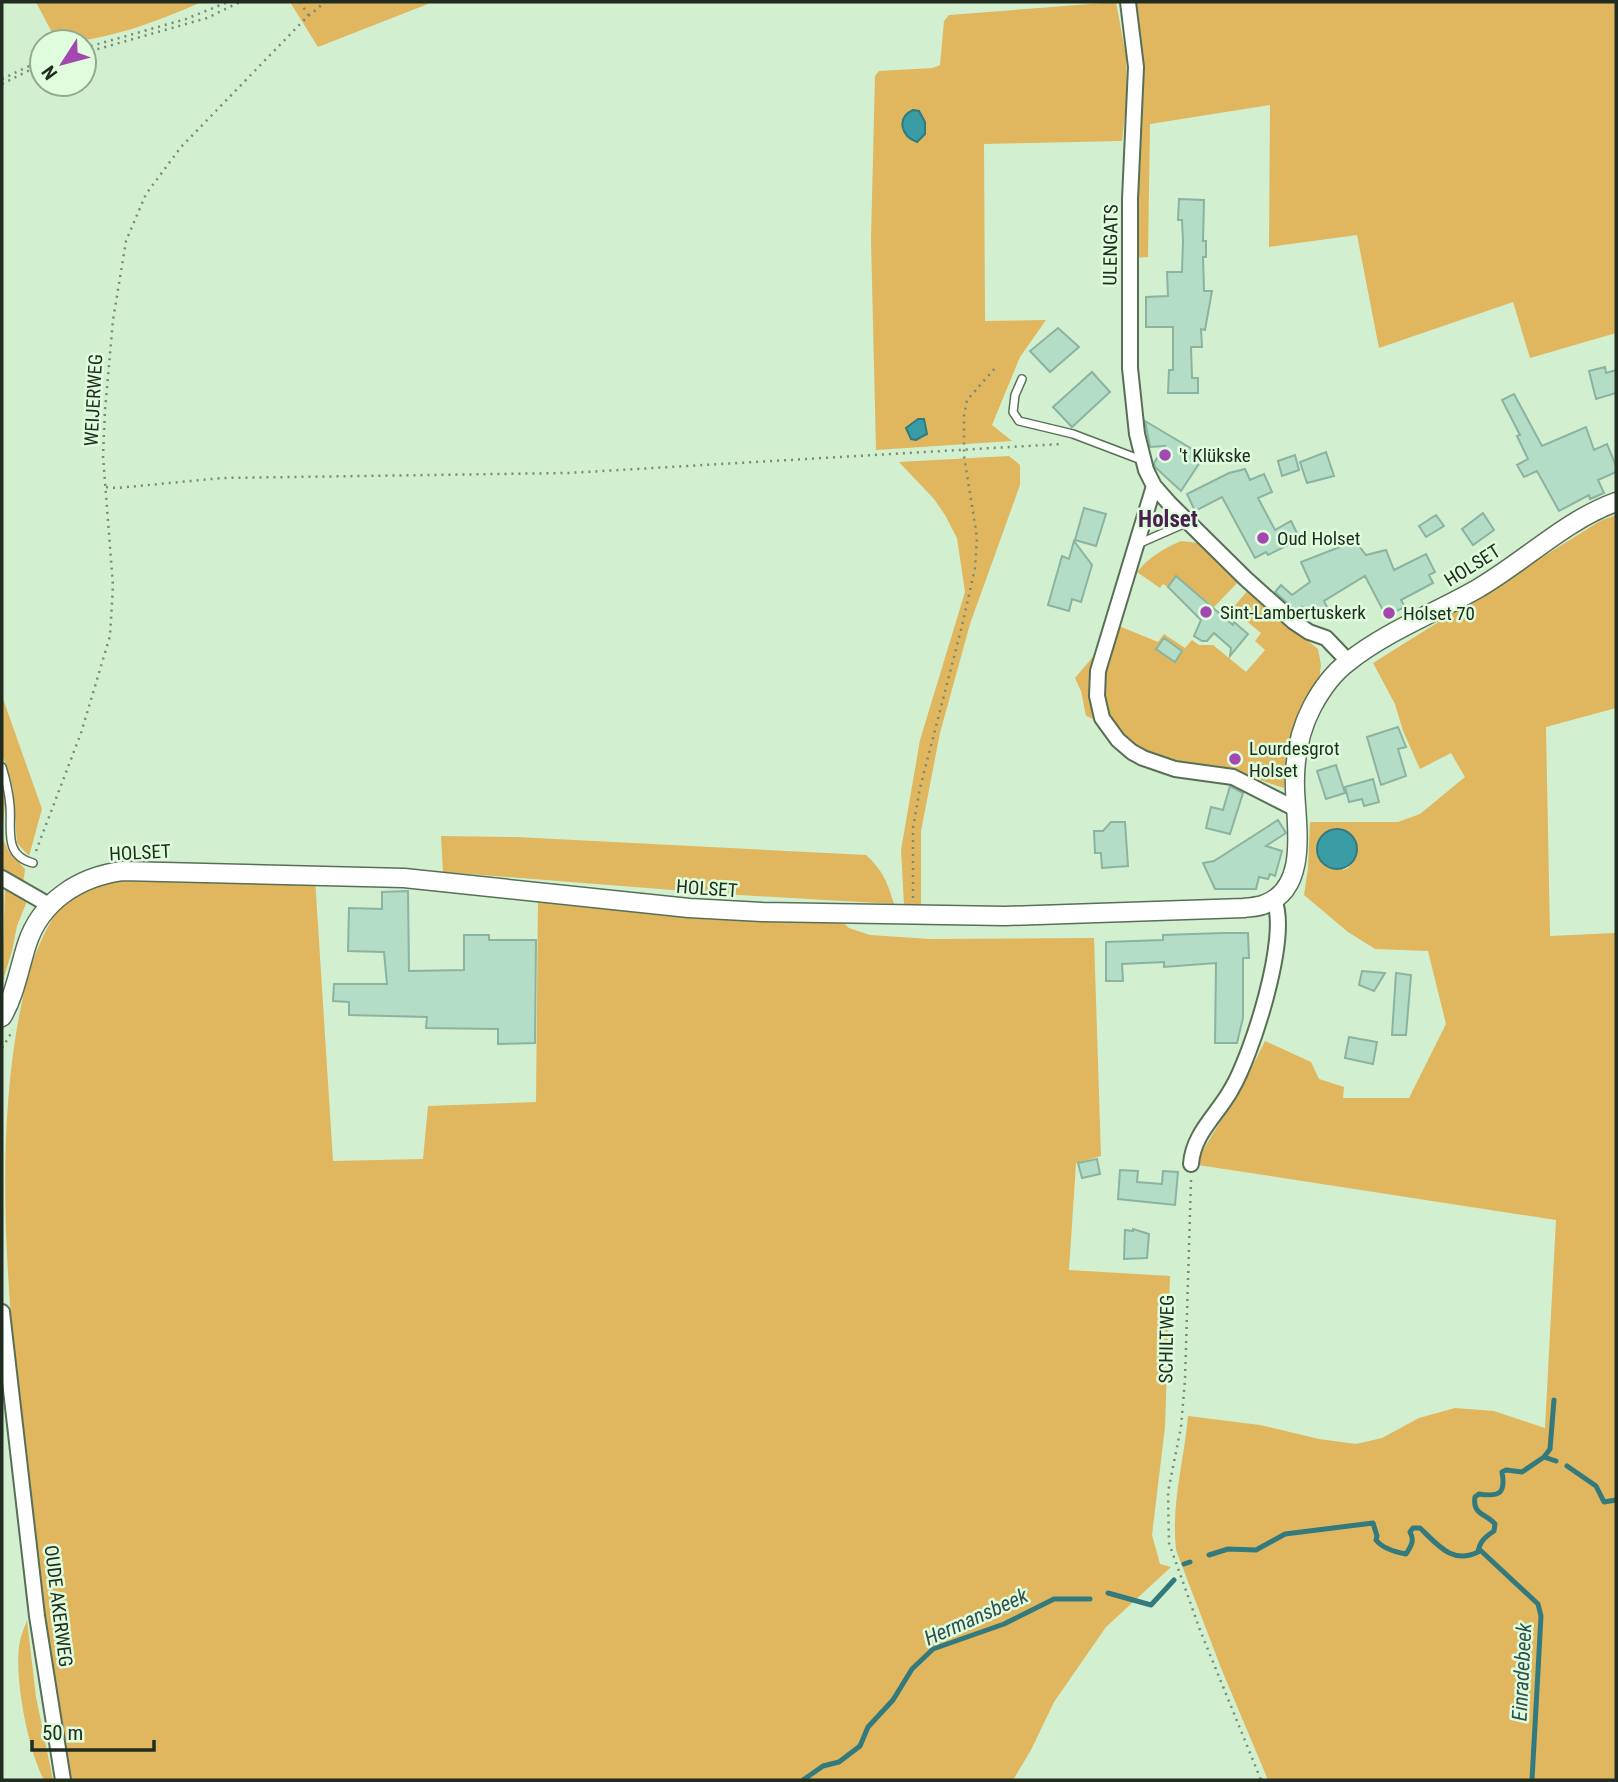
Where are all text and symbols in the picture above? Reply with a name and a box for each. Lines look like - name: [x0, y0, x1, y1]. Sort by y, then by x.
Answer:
- north arrow: [28, 28, 98, 98]
- text: N: [37, 61, 62, 84]
- street label: ULENGATS: [1098, 204, 1123, 286]
- street label: WEIJERWEG: [80, 353, 107, 447]
- place label: 't Klükske: [1179, 444, 1251, 467]
- marker: 't Klükske: [1157, 447, 1173, 463]
- district label: Holset: [1138, 506, 1198, 533]
- place label: Oud Holset: [1277, 527, 1360, 550]
- marker: Oud Holset: [1255, 530, 1271, 546]
- street label: HOLSET: [1440, 539, 1505, 592]
- place label: Sint-Lambertuskerk: [1220, 601, 1366, 624]
- place label: Holset 70: [1403, 602, 1475, 625]
- marker: Sint-Lambertuskerk: [1198, 604, 1214, 620]
- marker: Holset 70: [1381, 605, 1397, 621]
- place label: Lourdesgrot Holset: [1249, 737, 1340, 782]
- marker: Lourdesgrot Holset: [1227, 751, 1243, 767]
- street label: HOLSET: [109, 839, 171, 866]
- street label: HOLSET: [675, 875, 739, 902]
- street label: SCHILTWEG: [1154, 1294, 1179, 1384]
- street label: OUDE AKERWEG: [40, 1544, 77, 1668]
- water label: Hermansbeek: [920, 1583, 1032, 1651]
- water label: Einradebeek: [1507, 1622, 1537, 1722]
- scale bar: [32, 1708, 154, 1752]
- text: 50 m: [42, 1721, 83, 1745]

